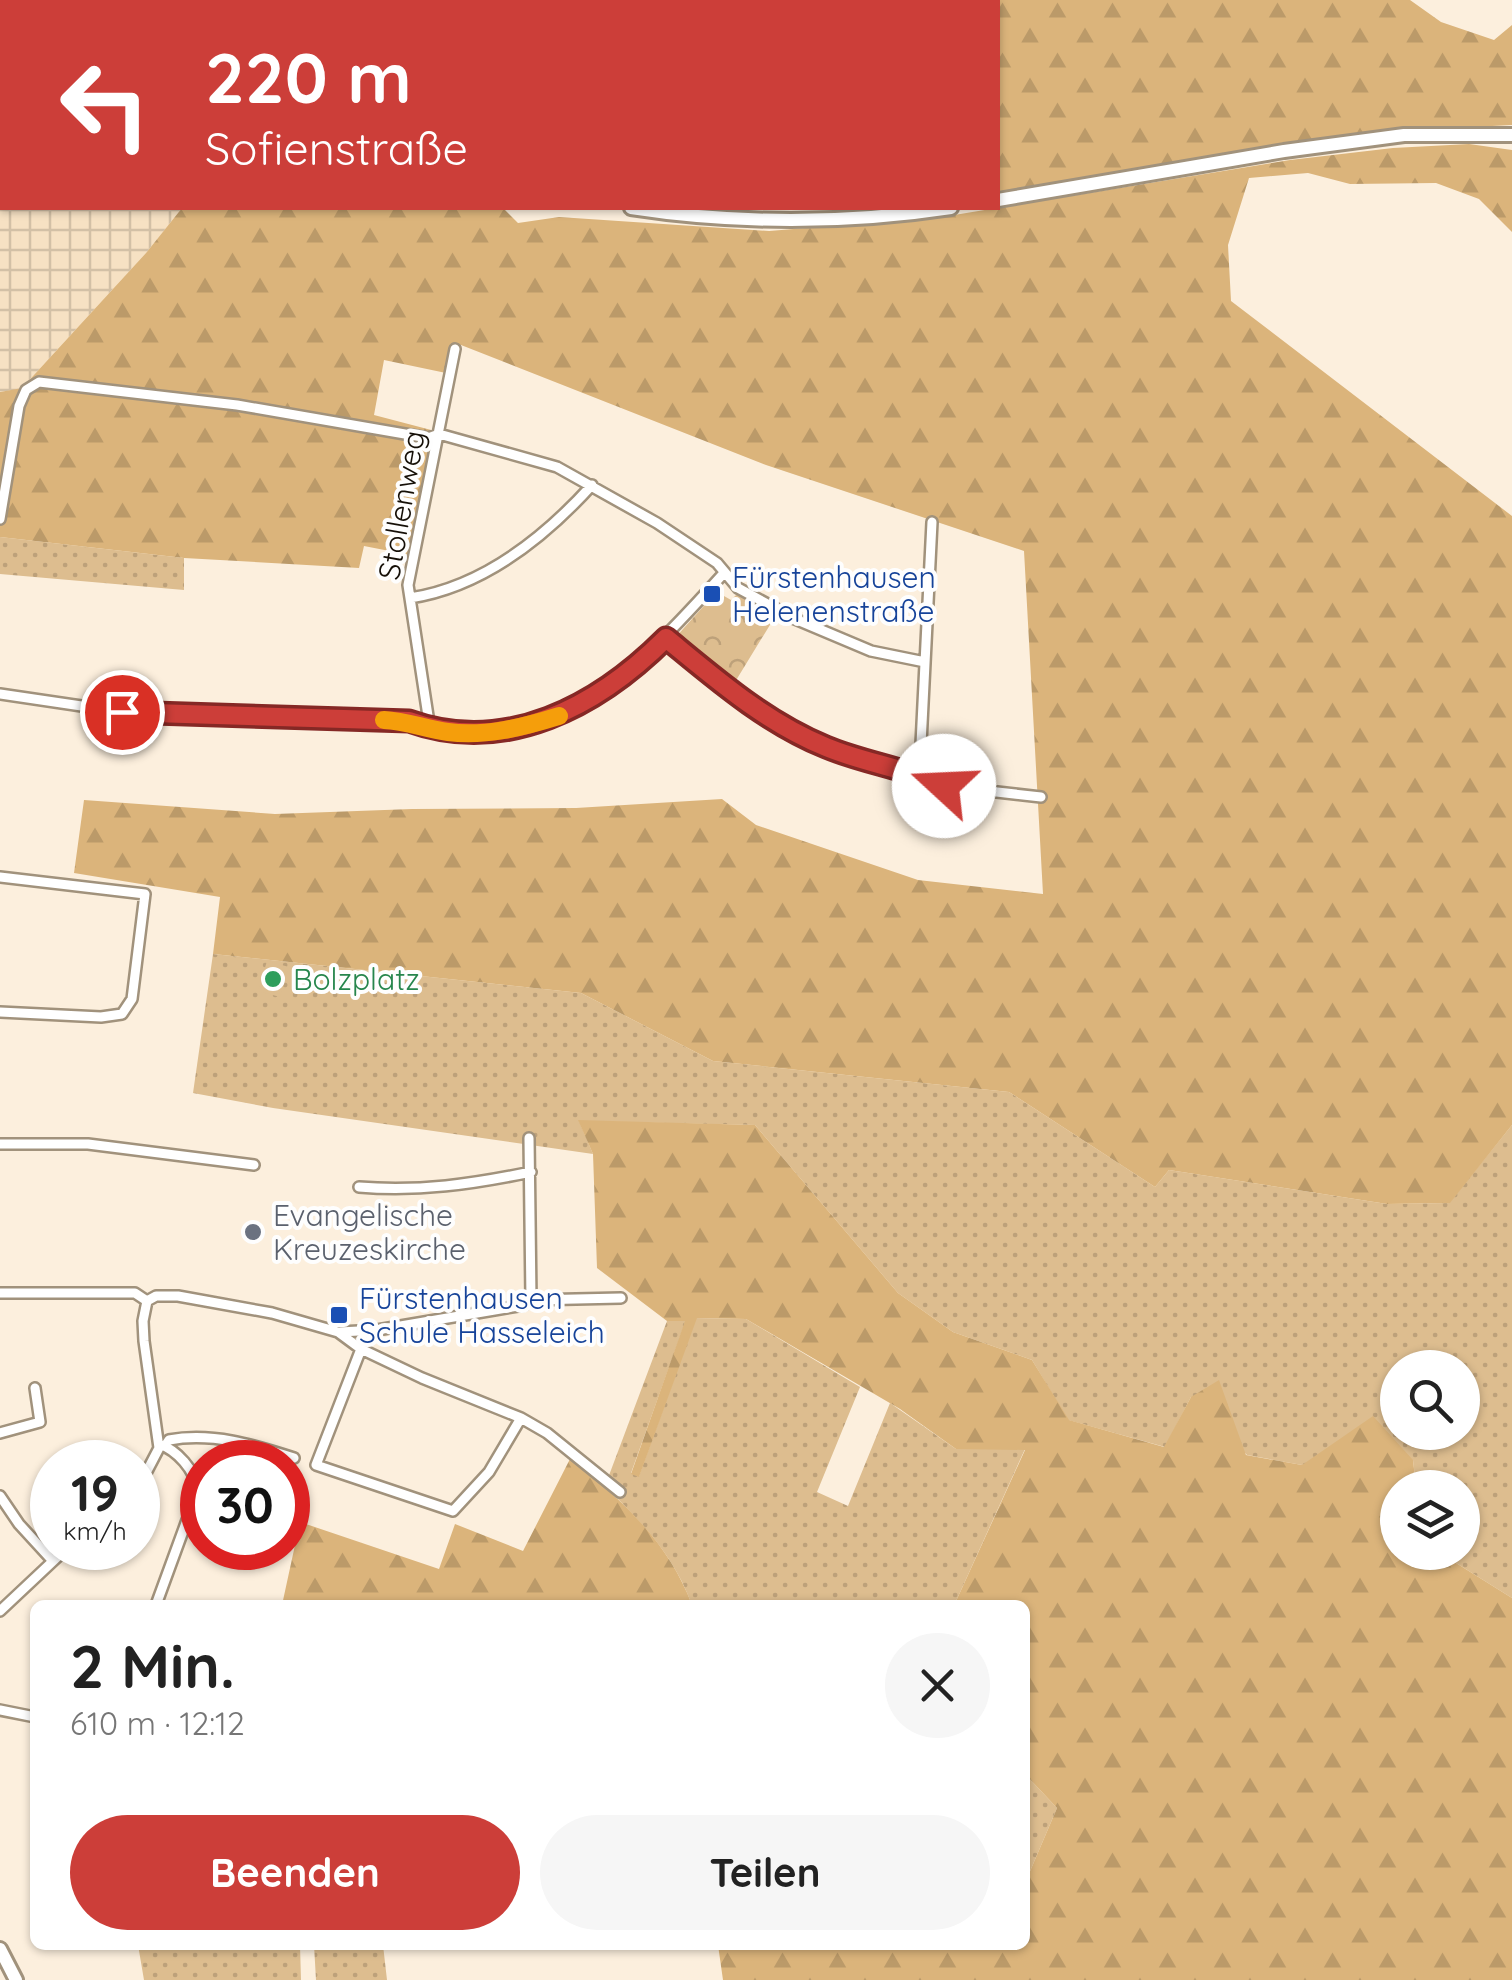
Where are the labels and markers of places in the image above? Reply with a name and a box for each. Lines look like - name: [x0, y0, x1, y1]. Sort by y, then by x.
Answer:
- place label: Fürstenhausen Helenenstraße: [732, 558, 936, 630]
- marker: Fürstenhausen Helenenstraße: [701, 583, 723, 605]
- pin: [80, 670, 165, 755]
- place label: Bolzplatz: [293, 960, 420, 998]
- marker: Bolzplatz: [262, 968, 284, 990]
- place label: Evangelische Kreuzeskirche: [273, 1196, 466, 1268]
- marker: Evangelische Kreuzeskirche: [242, 1221, 264, 1243]
- place label: Fürstenhausen Schule Hasseleich: [359, 1279, 605, 1351]
- marker: Fürstenhausen Schule Hasseleich: [328, 1304, 350, 1326]

